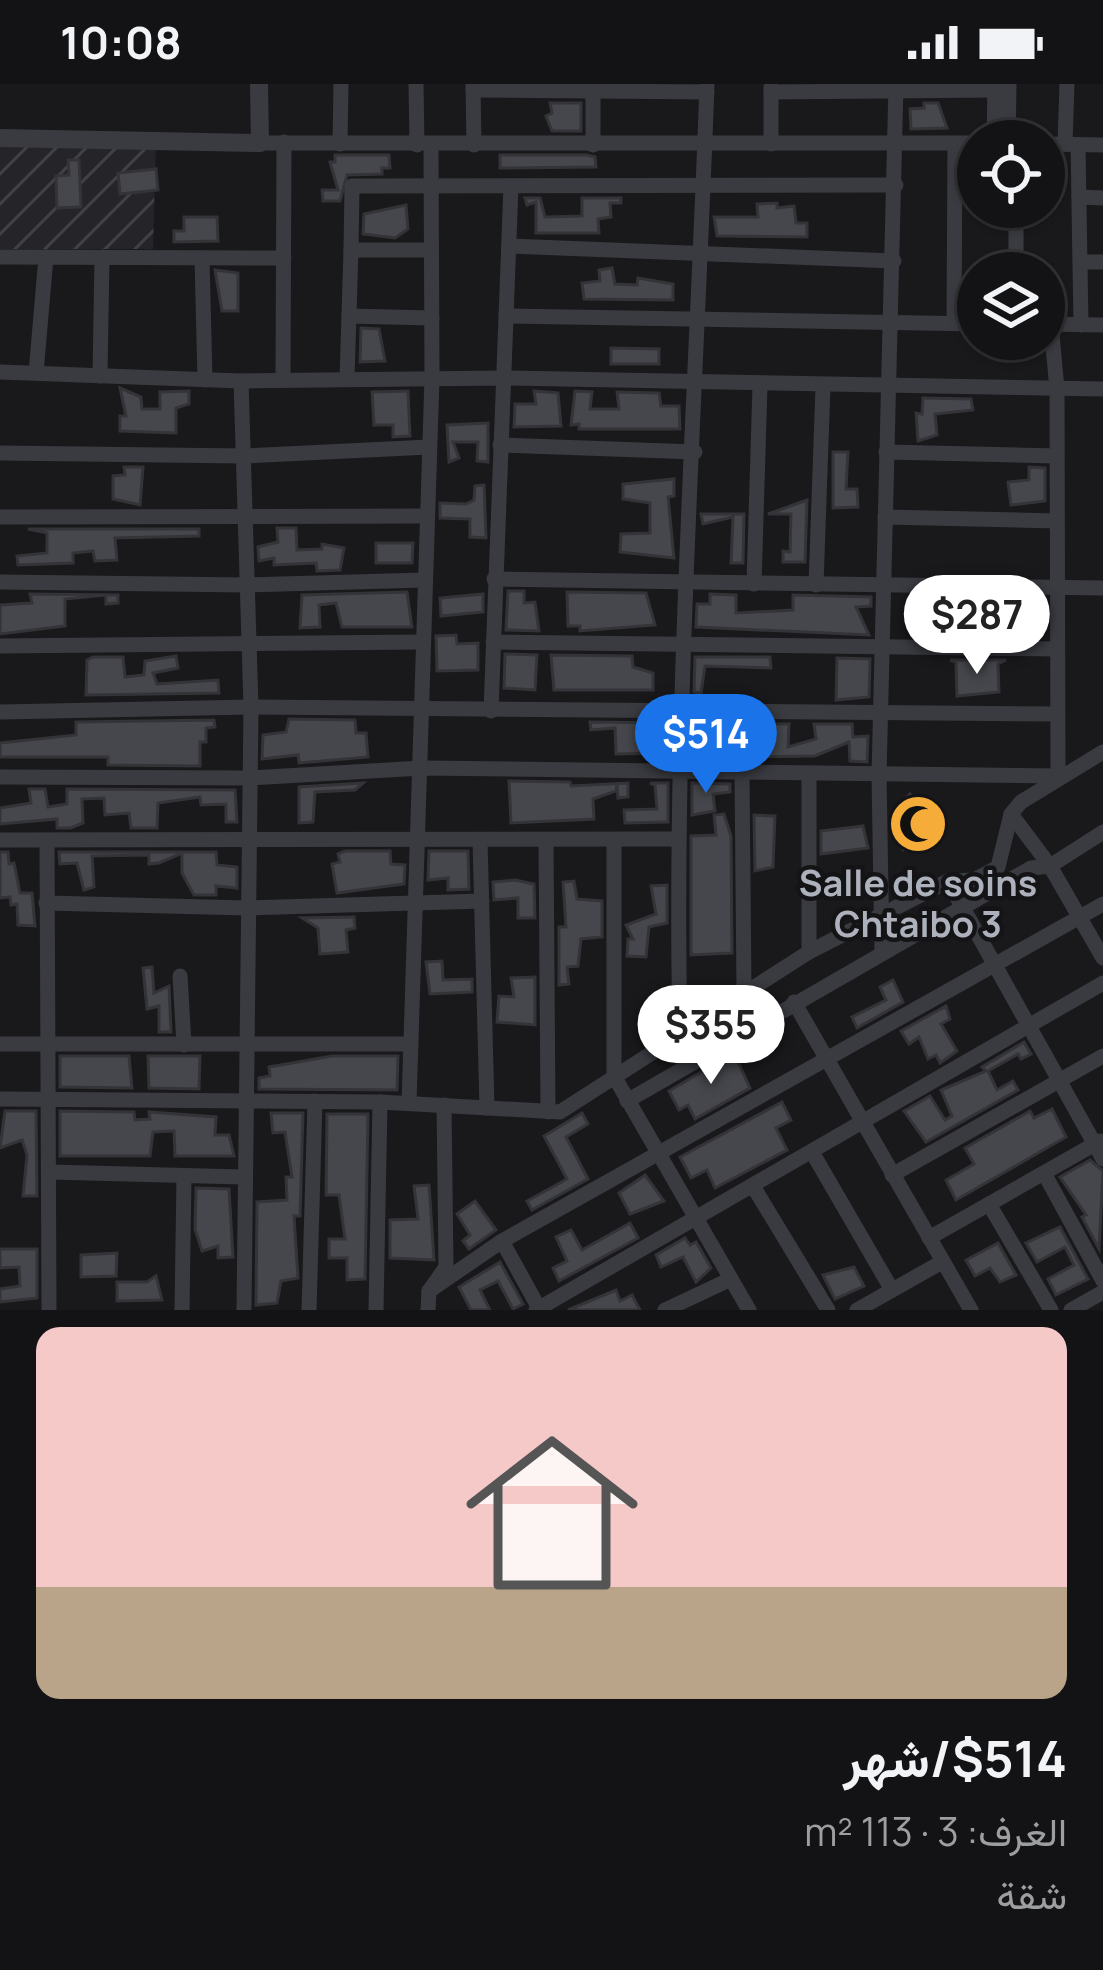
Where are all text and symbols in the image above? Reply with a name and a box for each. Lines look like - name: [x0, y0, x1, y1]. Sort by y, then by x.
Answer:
- text: 10:08: [60, 11, 182, 73]
- map controls: [957, 120, 1065, 360]
- button: locate: [957, 120, 1065, 228]
- button: layers: [957, 252, 1065, 360]
- pin: $287: [906, 575, 1048, 677]
- text: $287: [931, 587, 1023, 641]
- pin: $514: [635, 694, 777, 796]
- text: $514: [662, 706, 750, 760]
- mosque icon: Salle de soins Chtaibo 3: [887, 793, 949, 855]
- place label: Salle de soins Chtaibo 3: [799, 858, 1037, 948]
- pin: $355: [640, 985, 782, 1087]
- text: $355: [665, 997, 757, 1051]
- icon: home: [444, 1405, 660, 1621]
- text: $514/شهر: [843, 1723, 1067, 1792]
- text: الغرف: 3 · 113 m²: [804, 1804, 1067, 1858]
- text: شقة: [997, 1867, 1067, 1921]

